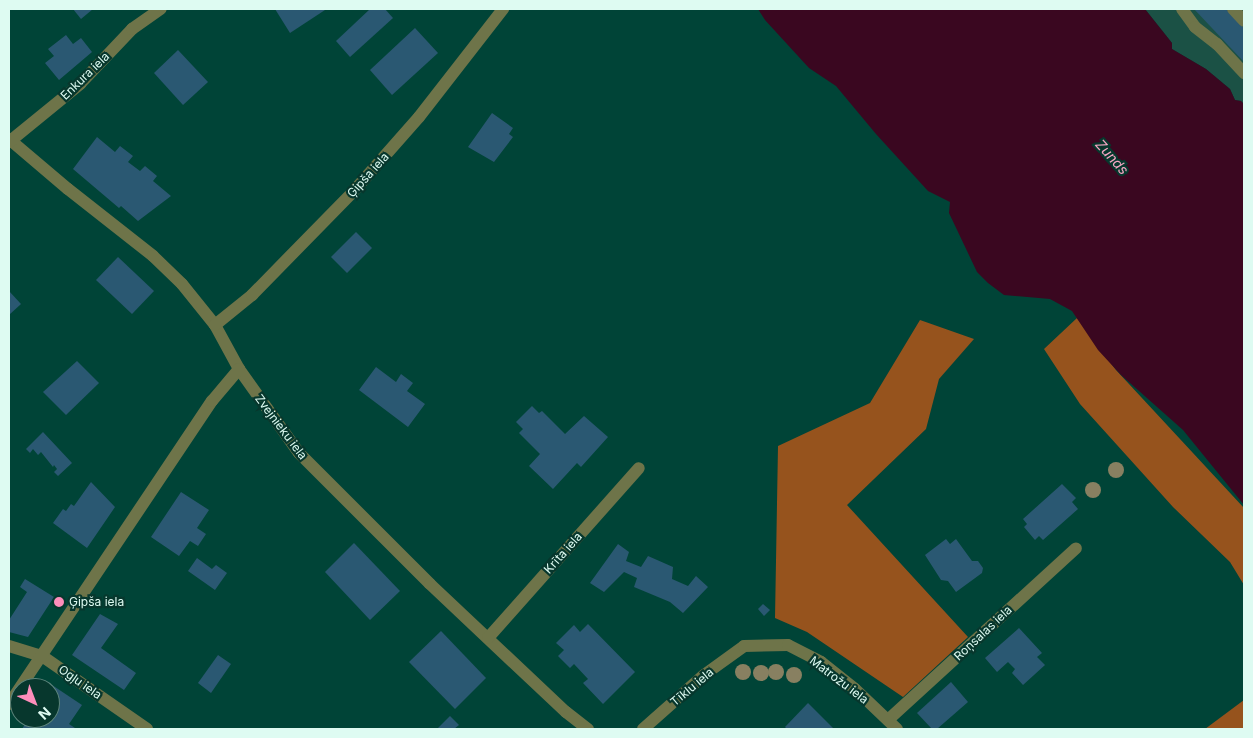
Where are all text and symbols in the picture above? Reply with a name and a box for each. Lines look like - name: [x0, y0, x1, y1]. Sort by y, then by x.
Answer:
- street label: Enkura iela: [58, 49, 112, 103]
- water label: Zunds: [1092, 136, 1132, 178]
- street label: Ģipša iela: [344, 150, 392, 200]
- street label: Zvejnieku iela: [252, 392, 310, 462]
- street label: Krīta iela: [541, 530, 585, 576]
- place label: Ģipša iela: [69, 595, 124, 609]
- marker: Ģipša iela: [53, 596, 65, 608]
- street label: Roņsalas iela: [951, 603, 1015, 663]
- street label: Matrožu iela: [807, 653, 871, 707]
- street label: Ogļu iela: [56, 662, 104, 702]
- street label: Tīklu iela: [668, 665, 716, 709]
- north arrow: [10, 678, 60, 728]
- text: N: [35, 704, 55, 723]

